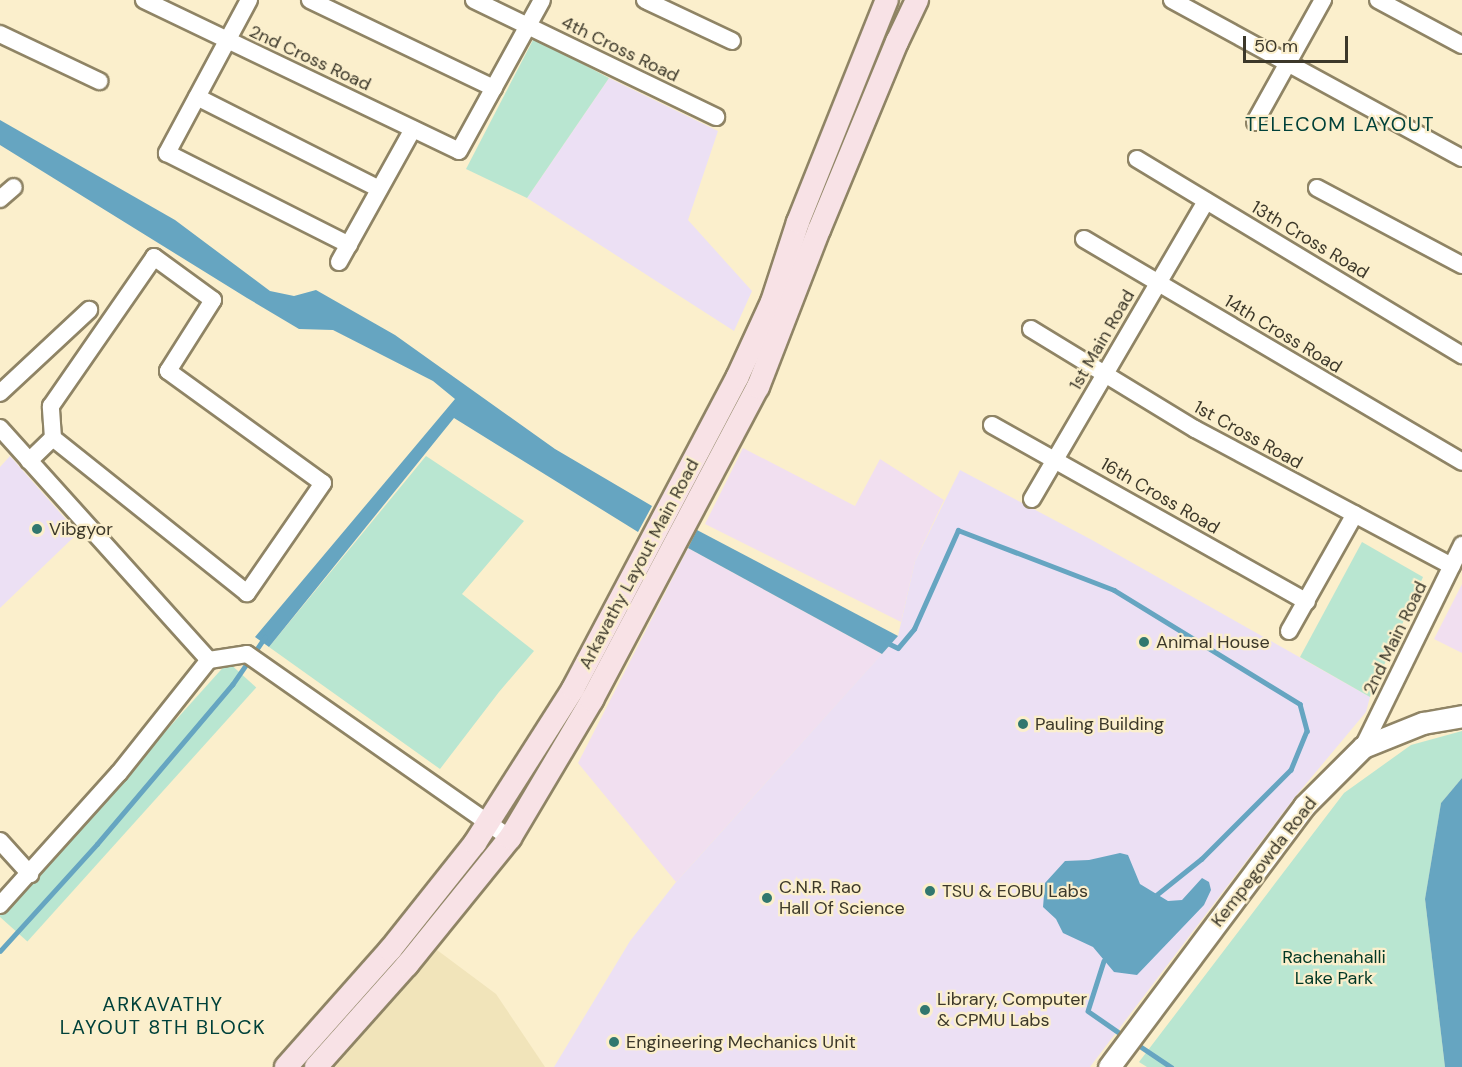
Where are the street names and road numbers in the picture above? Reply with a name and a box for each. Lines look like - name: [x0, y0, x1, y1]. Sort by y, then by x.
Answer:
- street label: 4th Cross Road: [558, 11, 682, 87]
- street label: 2nd Cross Road: [246, 20, 374, 96]
- street label: 13th Cross Road: [1247, 196, 1373, 284]
- street label: 1st Main Road: [1065, 286, 1139, 394]
- street label: 14th Cross Road: [1220, 290, 1346, 378]
- street label: 1st Cross Road: [1190, 396, 1306, 474]
- street label: 16th Cross Road: [1097, 453, 1223, 539]
- street label: Arkavathy Layout Main Road: [574, 455, 704, 673]
- street label: 2nd Main Road: [1358, 578, 1432, 698]
- street label: Kempegowda Road: [1207, 793, 1321, 931]

